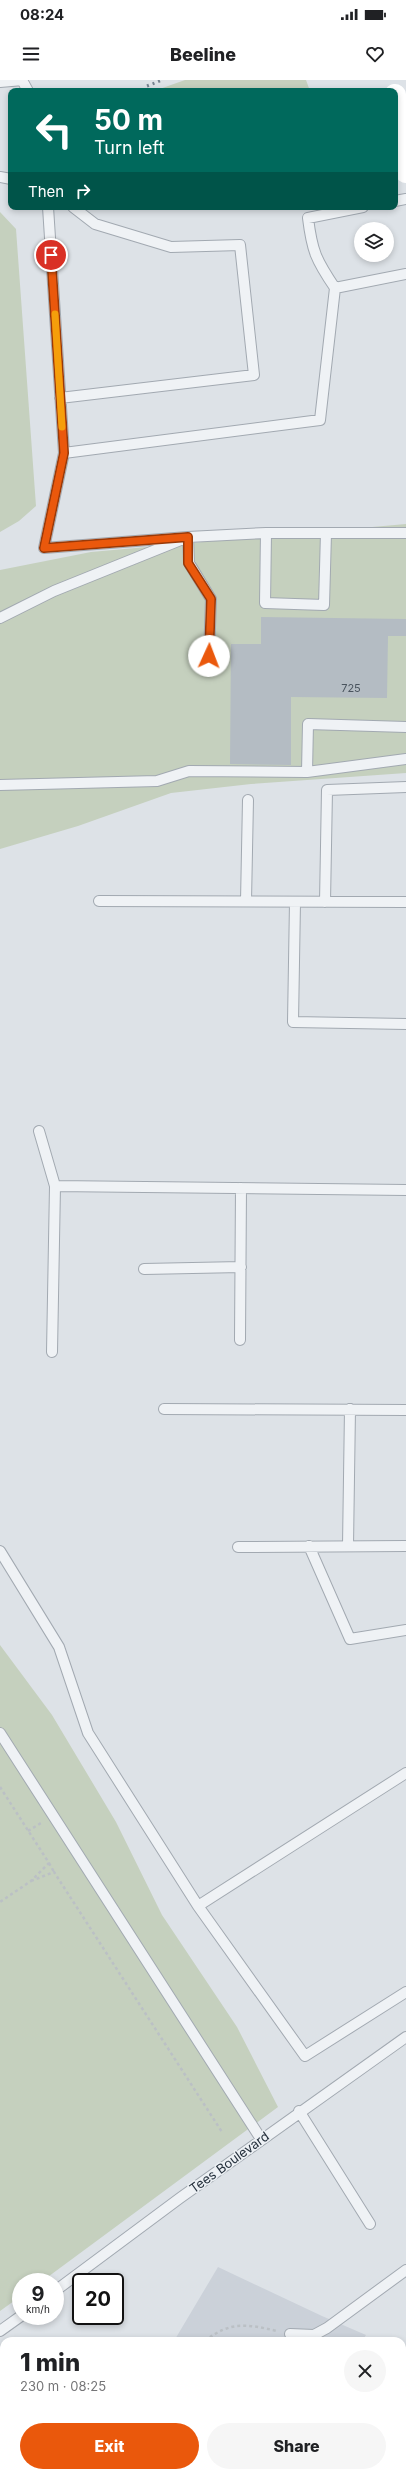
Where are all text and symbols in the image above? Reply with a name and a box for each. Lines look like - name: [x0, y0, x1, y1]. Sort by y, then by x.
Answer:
- text: 08:24: [20, 5, 64, 24]
- icon: menu: [20, 43, 42, 65]
- icon: heart: [364, 43, 386, 65]
- text: Beeline: [170, 44, 236, 65]
- text: 50 m: [94, 103, 163, 137]
- icon: left: [28, 104, 80, 156]
- text: Turn left: [94, 137, 164, 158]
- icon: right: [72, 180, 94, 202]
- text: Then: [28, 182, 64, 201]
- map controls: [354, 222, 394, 262]
- button: layers: [354, 222, 394, 262]
- pin: [34, 238, 68, 272]
- icon: arrive: [40, 244, 62, 266]
- position arrow: [188, 635, 230, 677]
- house number: 725: [341, 681, 361, 695]
- street label: Tees Boulevard: [186, 2128, 272, 2196]
- speed limit sign: 20: [72, 2273, 124, 2325]
- text: 9: [31, 2282, 44, 2306]
- text: km/h: [26, 2303, 50, 2315]
- text: 1 min: [20, 2348, 80, 2377]
- button: close: [344, 2350, 386, 2392]
- text: 230 m · 08:25: [20, 2378, 106, 2394]
- button: Exit: [20, 2423, 199, 2469]
- button: Share: [207, 2423, 386, 2469]

